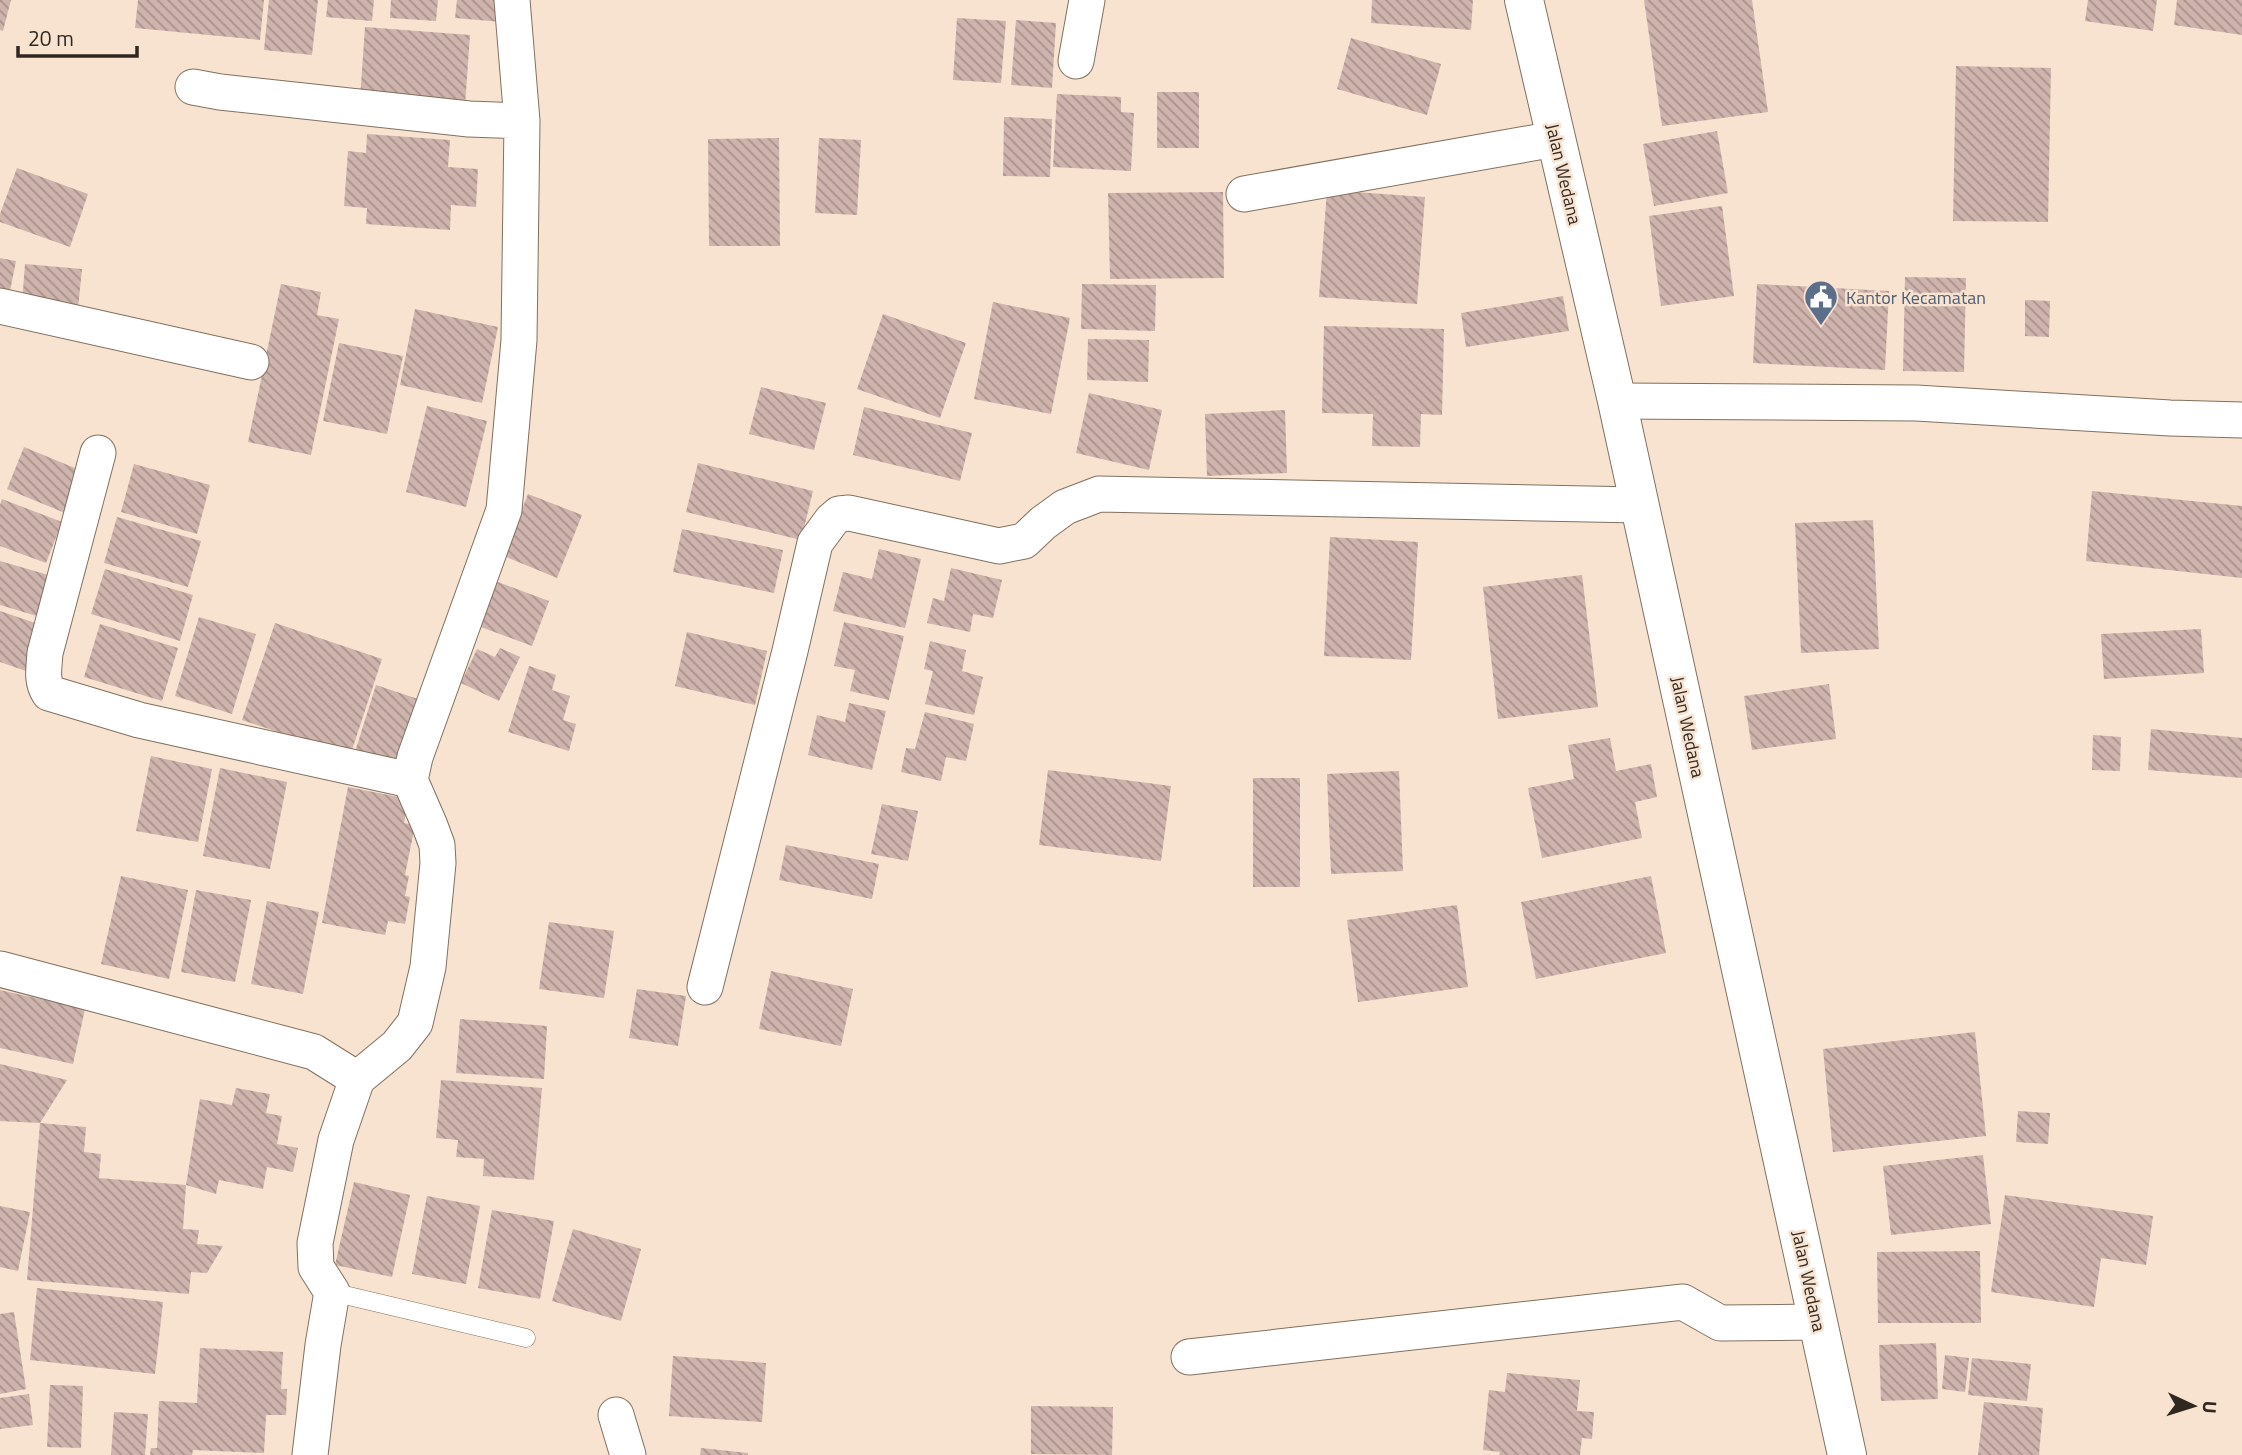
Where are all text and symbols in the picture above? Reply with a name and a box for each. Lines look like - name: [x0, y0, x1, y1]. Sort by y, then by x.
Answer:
- scale bar: [18, 14, 136, 58]
- text: 20 m: [28, 22, 74, 54]
- street label: Jalan Wedana: [1539, 121, 1589, 227]
- public building icon: Kantor Kecamatan: [1802, 278, 1840, 327]
- place label: Kantor Kecamatan: [1846, 284, 1986, 311]
- street label: Jalan Wedana: [1664, 674, 1712, 780]
- street label: Jalan Wedana: [1785, 1228, 1833, 1334]
- north arrow: [2158, 1371, 2228, 1441]
- text: U: [2196, 1400, 2225, 1414]

